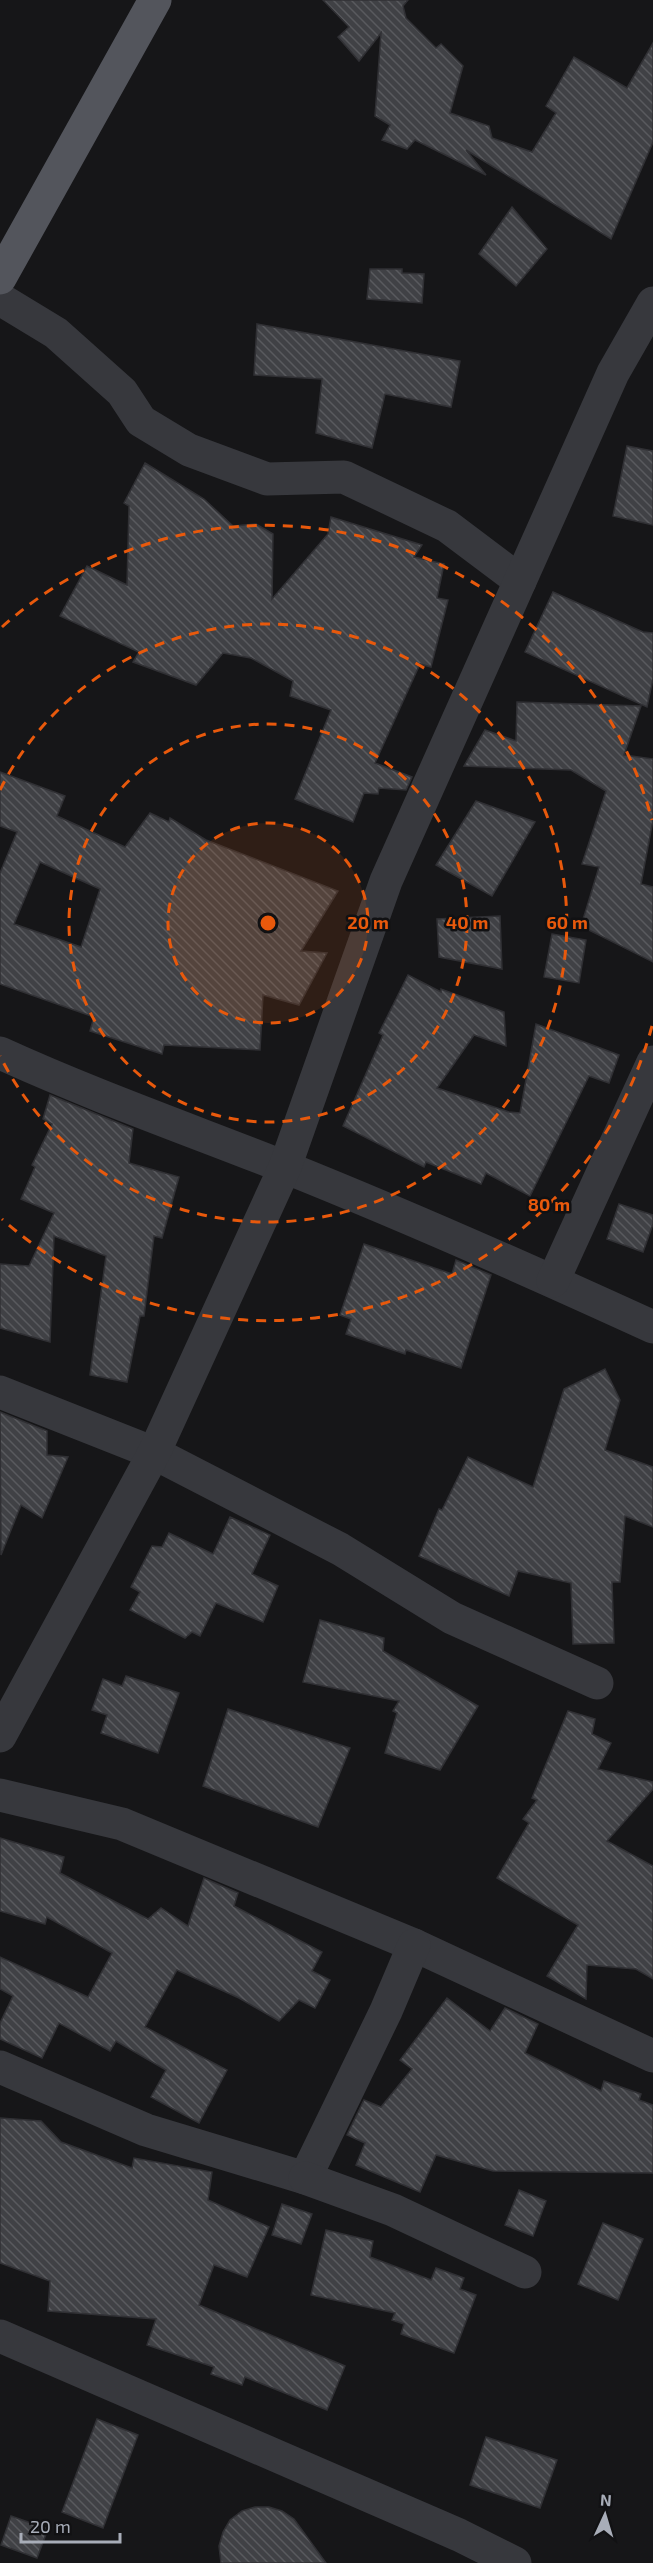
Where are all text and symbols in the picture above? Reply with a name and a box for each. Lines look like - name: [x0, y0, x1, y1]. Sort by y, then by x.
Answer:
- text: 20 m: [347, 911, 389, 933]
- text: 40 m: [446, 911, 488, 933]
- text: 60 m: [546, 911, 588, 933]
- centre of rings: [258, 913, 278, 933]
- text: 80 m: [528, 1193, 570, 1215]
- north arrow: [575, 2485, 635, 2545]
- text: N: [600, 2490, 613, 2509]
- scale bar: [21, 2506, 120, 2544]
- text: 20 m: [30, 2515, 71, 2537]

